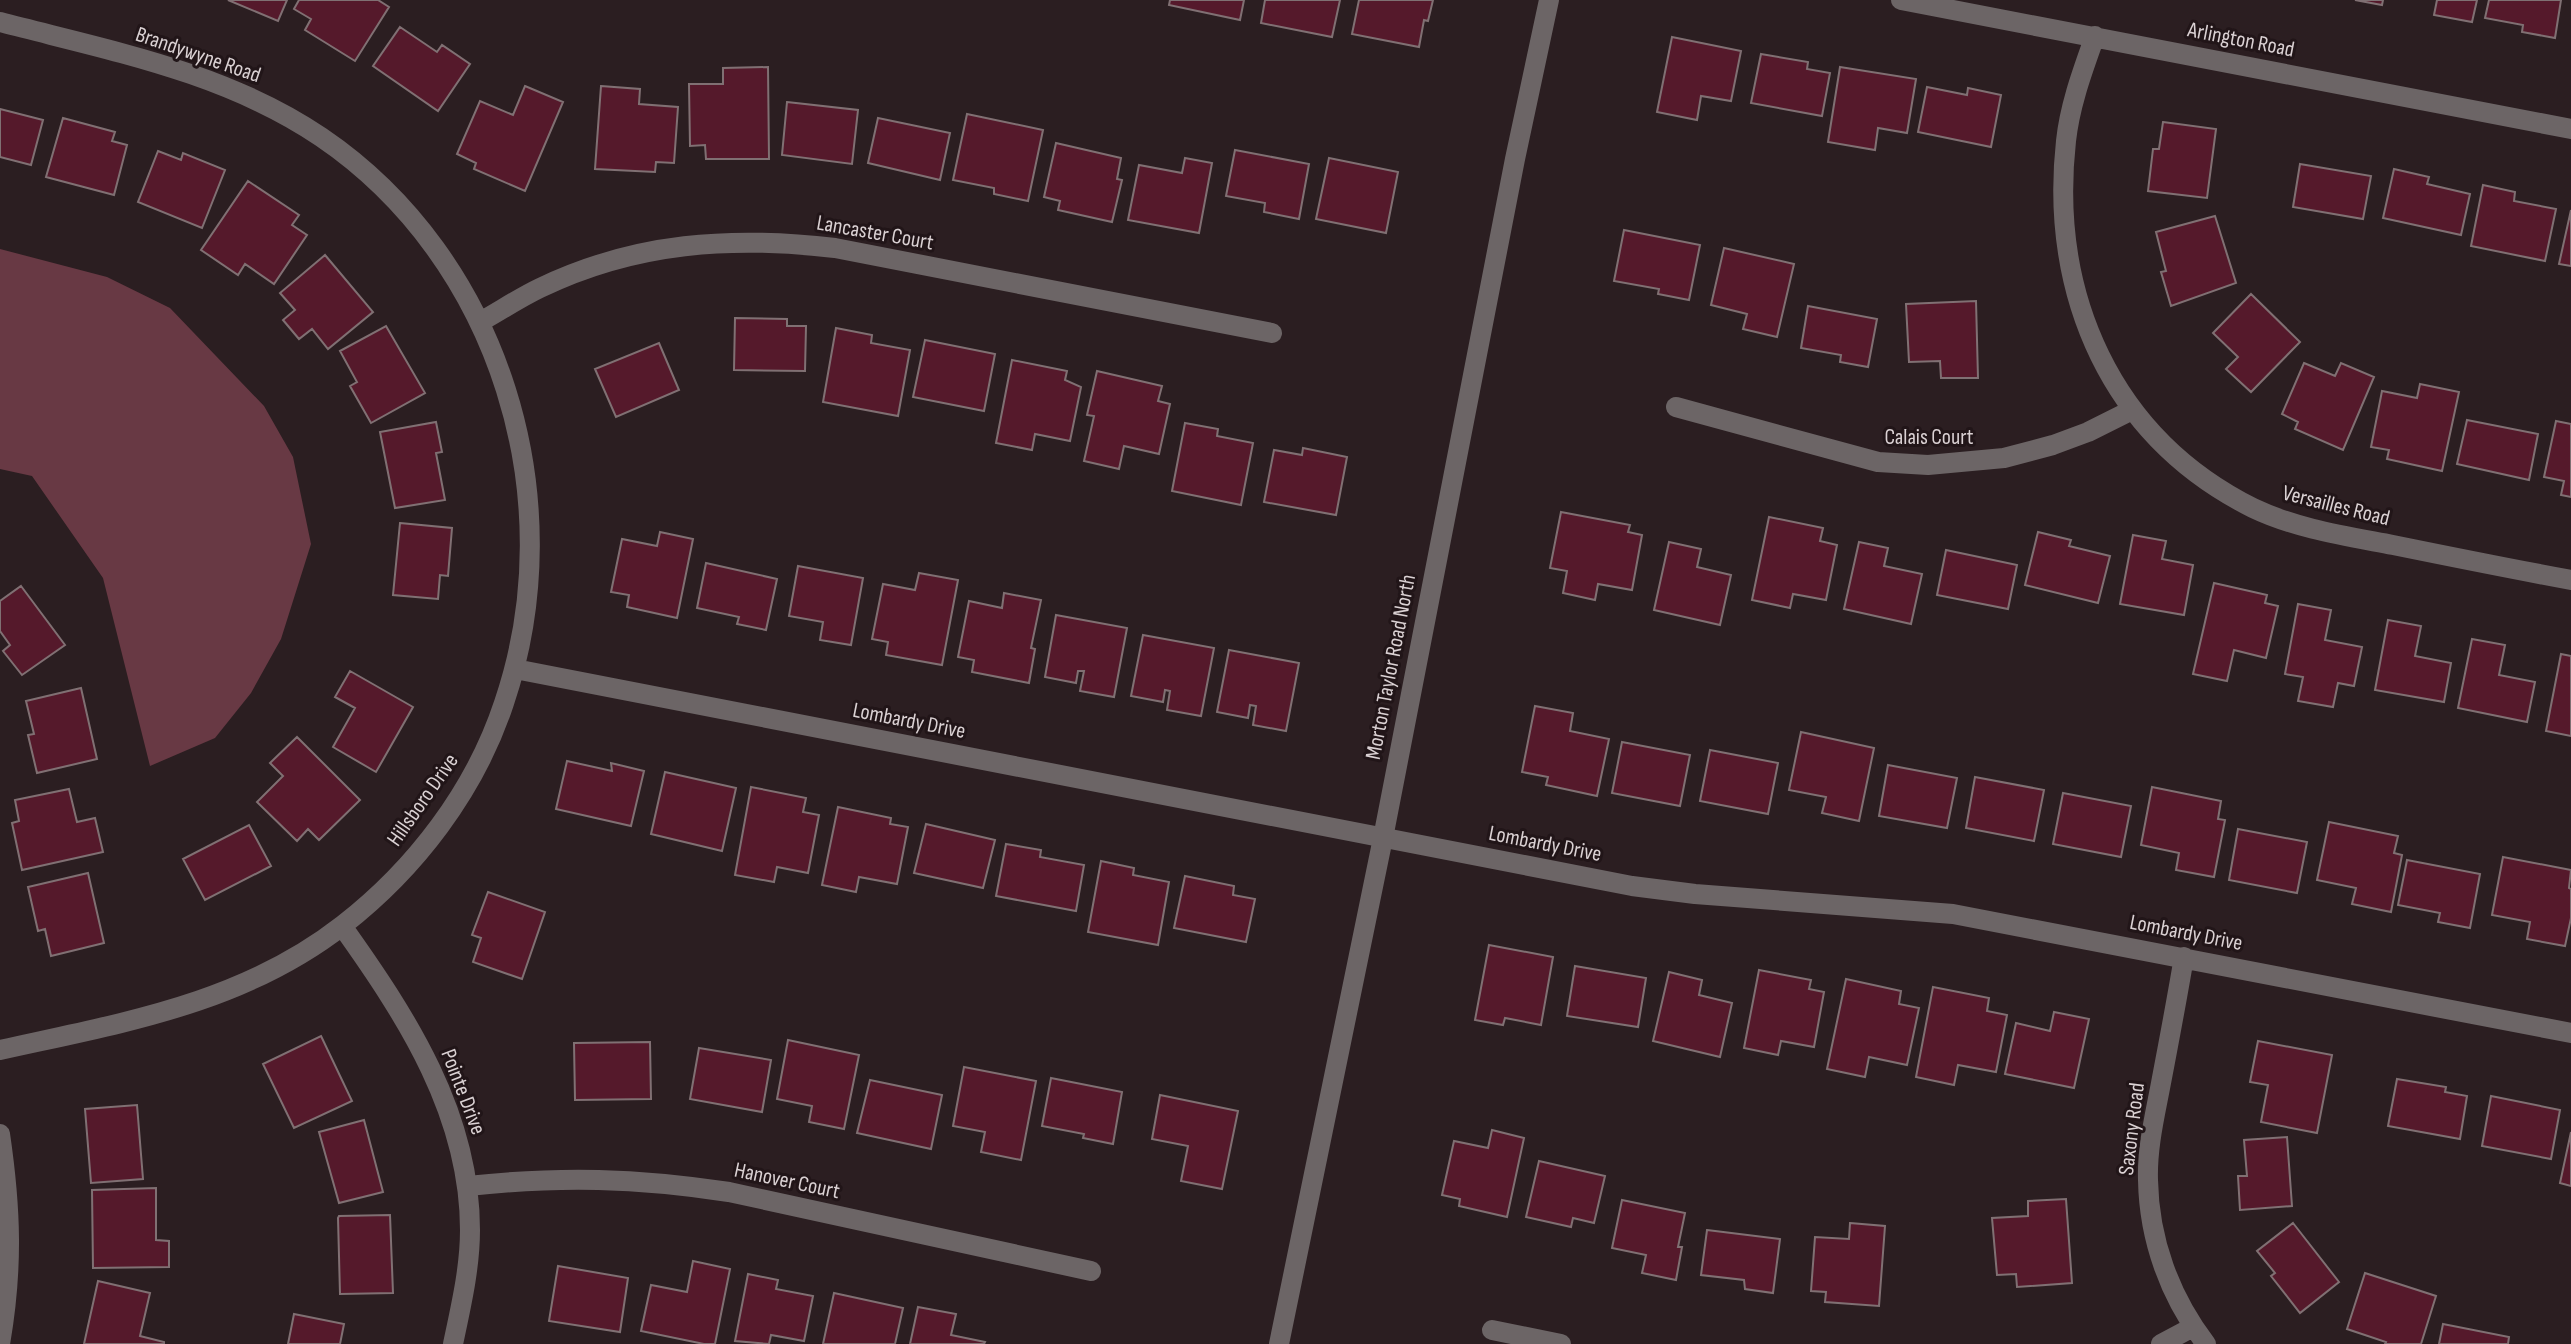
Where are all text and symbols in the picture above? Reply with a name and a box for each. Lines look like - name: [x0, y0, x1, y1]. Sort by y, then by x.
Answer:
- street label: Arlington Road: [2184, 16, 2297, 64]
- street label: Brandywyne Road: [132, 21, 264, 89]
- street label: Lancaster Court: [814, 209, 936, 257]
- street label: Calais Court: [1885, 424, 1974, 451]
- street label: Versailles Road: [2280, 480, 2392, 532]
- street label: Morton Taylor Road North: [1360, 572, 1422, 762]
- street label: Lombardy Drive: [850, 697, 968, 745]
- street label: Hillsboro Drive: [381, 749, 465, 851]
- street label: Lombardy Drive: [1486, 820, 1604, 868]
- street label: Lombardy Drive: [2127, 909, 2245, 957]
- street label: Pointe Drive: [434, 1045, 492, 1139]
- street label: Saxony Road: [2113, 1081, 2151, 1177]
- street label: Hanover Court: [732, 1157, 842, 1205]

